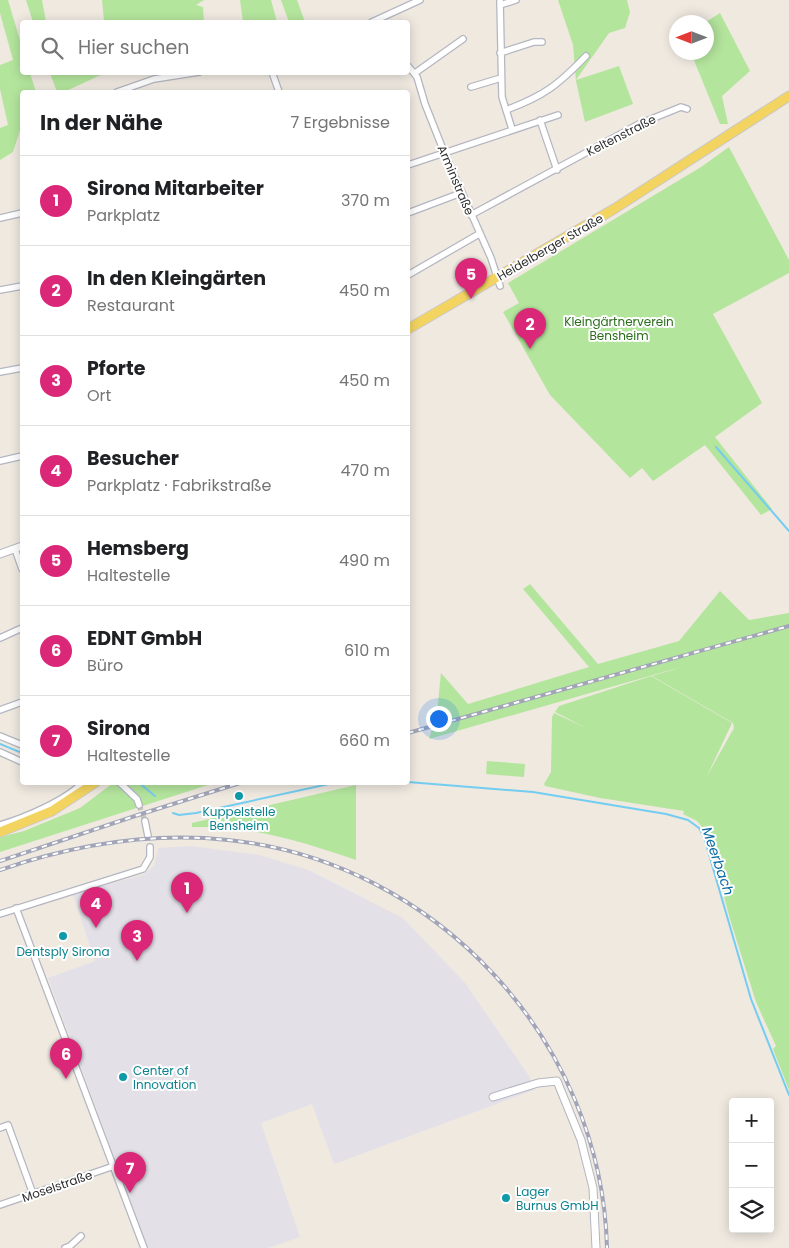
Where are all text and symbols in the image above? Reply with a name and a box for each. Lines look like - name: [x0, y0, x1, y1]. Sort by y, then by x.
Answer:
- north arrow: [669, 15, 714, 60]
- search box: [20, 20, 410, 75]
- icon: search: [38, 34, 66, 62]
- text: Hier suchen: [78, 34, 189, 61]
- text: In der Nähe: [40, 108, 163, 137]
- street label: Keltenstraße: [583, 110, 659, 160]
- text: 7 Ergebnisse: [290, 111, 390, 134]
- street label: Arminstraße: [434, 142, 478, 218]
- text: Sirona Mitarbeiter: [87, 175, 264, 202]
- text: 1: [53, 189, 59, 212]
- text: 370 m: [341, 189, 390, 212]
- text: Parkplatz: [87, 204, 160, 227]
- street label: Heidelberger Straße: [494, 210, 606, 284]
- pin: 5: [455, 258, 487, 299]
- text: In den Kleingärten: [87, 265, 266, 292]
- text: 2: [51, 279, 61, 302]
- text: 450 m: [339, 279, 390, 302]
- text: Restaurant: [87, 294, 175, 317]
- pin: 2: [514, 308, 546, 349]
- park label: Kleingärtnerverein Bensheim: [564, 313, 674, 344]
- text: Pforte: [87, 355, 145, 382]
- text: 3: [51, 369, 61, 392]
- text: 450 m: [339, 369, 390, 392]
- text: Ort: [87, 384, 111, 407]
- text: Besucher: [87, 445, 179, 472]
- text: 4: [51, 459, 61, 482]
- text: 470 m: [340, 459, 390, 482]
- text: Parkplatz · Fabrikstraße: [87, 474, 272, 497]
- text: Hemsberg: [87, 535, 189, 562]
- text: 5: [51, 549, 61, 572]
- text: 490 m: [339, 549, 390, 572]
- text: Haltestelle: [87, 564, 170, 587]
- text: EDNT GmbH: [87, 625, 202, 652]
- text: 6: [51, 639, 61, 662]
- text: 610 m: [344, 639, 390, 662]
- text: Büro: [87, 654, 123, 677]
- your location: [426, 706, 452, 732]
- text: Sirona: [87, 715, 150, 742]
- text: 7: [52, 729, 60, 752]
- text: 660 m: [339, 729, 390, 752]
- text: Haltestelle: [87, 744, 170, 767]
- marker: Kuppelstelle Bensheim: [233, 790, 245, 802]
- place label: Kuppelstelle Bensheim: [203, 803, 275, 834]
- water label: Meerbach: [697, 824, 739, 898]
- pin: 1: [171, 872, 203, 913]
- pin: 4: [80, 887, 112, 928]
- pin: 3: [121, 920, 153, 961]
- marker: Dentsply Sirona: [57, 930, 69, 942]
- place label: Dentsply Sirona: [16, 943, 110, 960]
- pin: 6: [50, 1038, 82, 1079]
- place label: Center of Innovation: [133, 1062, 197, 1093]
- marker: Center of Innovation: [117, 1071, 129, 1083]
- map controls: [729, 1098, 774, 1233]
- button: +: [729, 1098, 774, 1143]
- button: −: [729, 1143, 774, 1188]
- pin: 7: [114, 1152, 146, 1193]
- street label: Moselstraße: [19, 1166, 95, 1206]
- place label: Lager Burnus GmbH: [516, 1183, 598, 1214]
- button: layers: [729, 1188, 774, 1233]
- marker: Lager Burnus GmbH: [500, 1192, 512, 1204]

